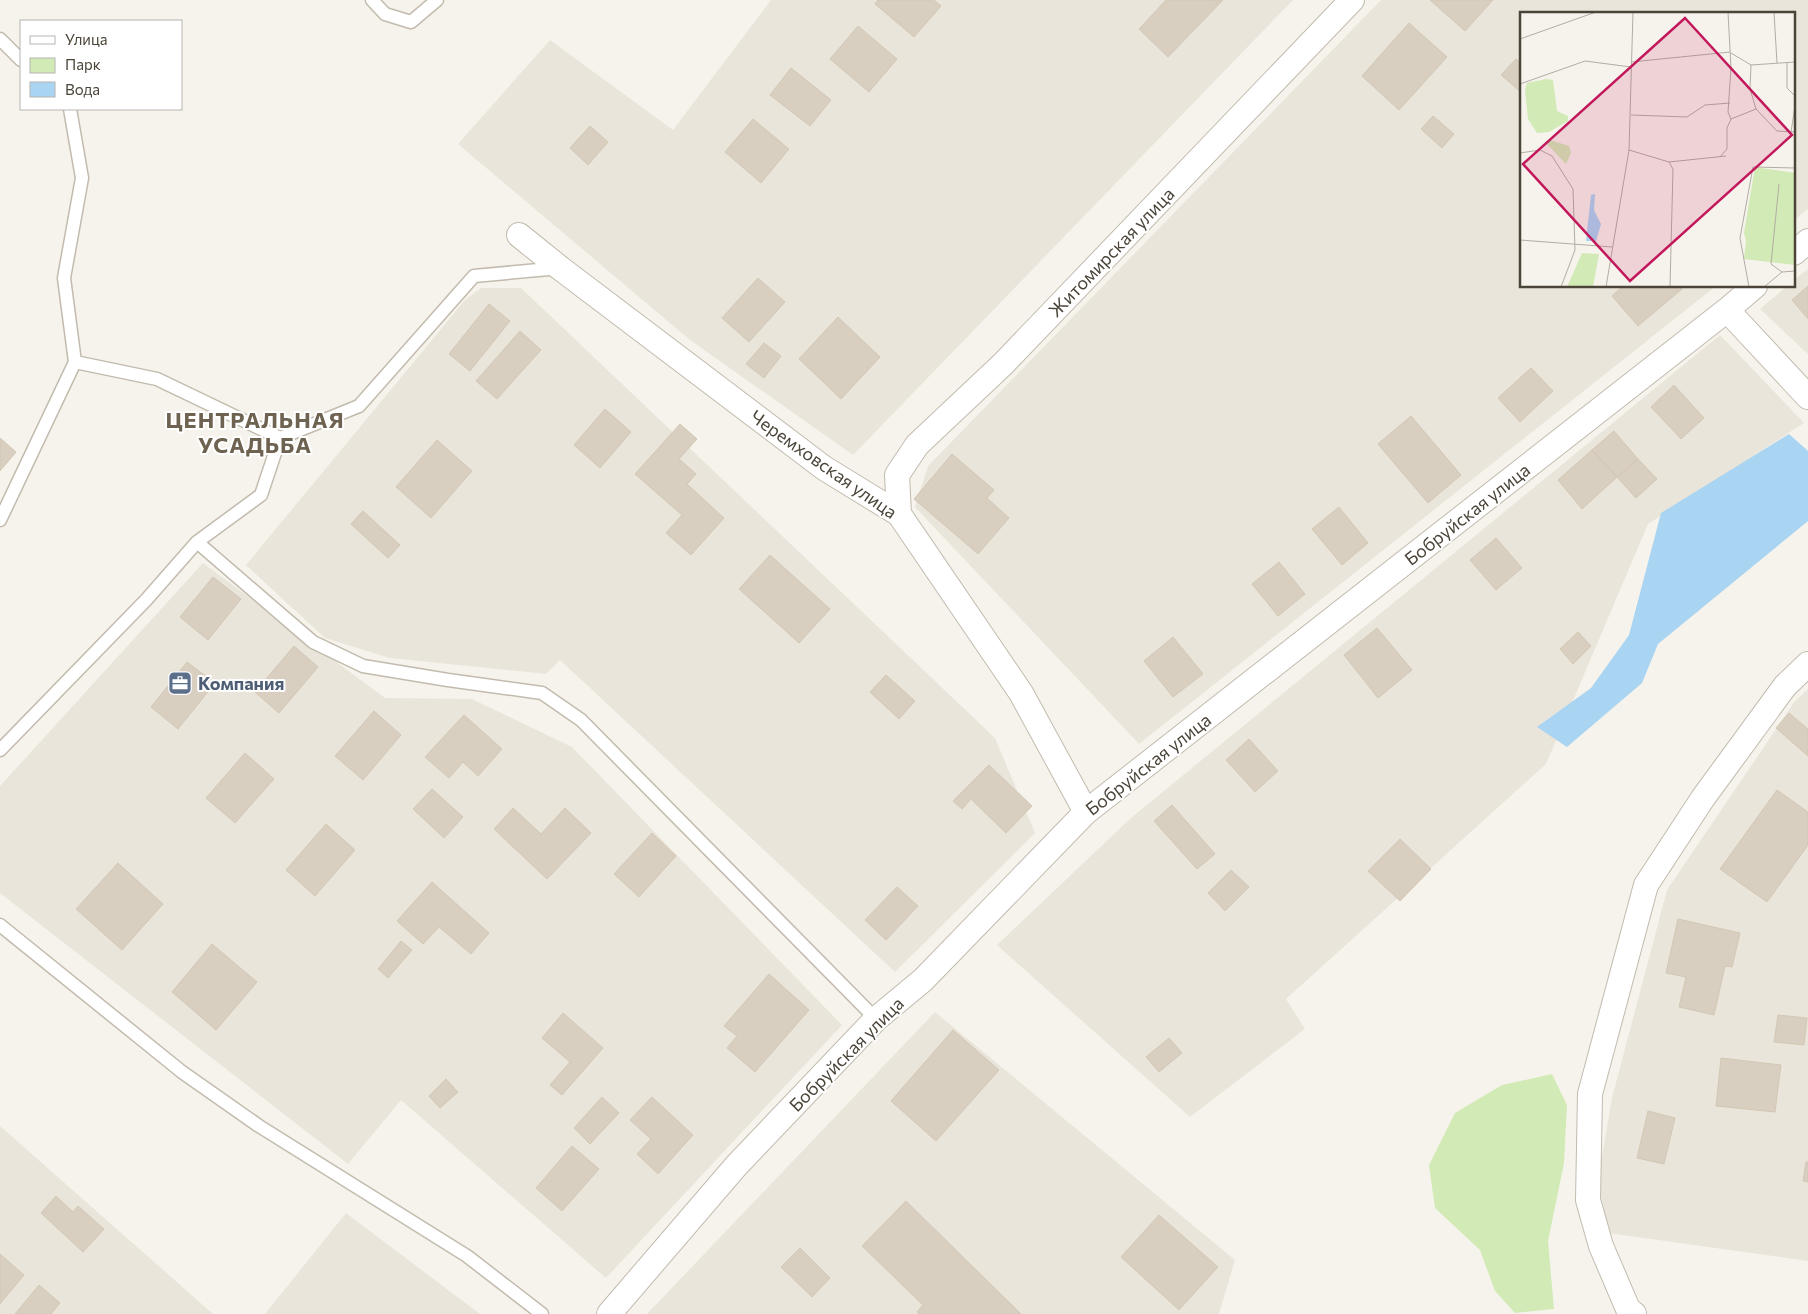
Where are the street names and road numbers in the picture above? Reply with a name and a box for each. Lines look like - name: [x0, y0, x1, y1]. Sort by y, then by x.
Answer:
- street label: Житомирская улица: [1043, 183, 1179, 321]
- street label: Черемховская улица: [746, 405, 902, 523]
- street label: Бобруйская улица: [1400, 458, 1534, 570]
- street label: Бобруйская улица: [1081, 708, 1215, 820]
- street label: Бобруйская улица: [784, 992, 908, 1116]

